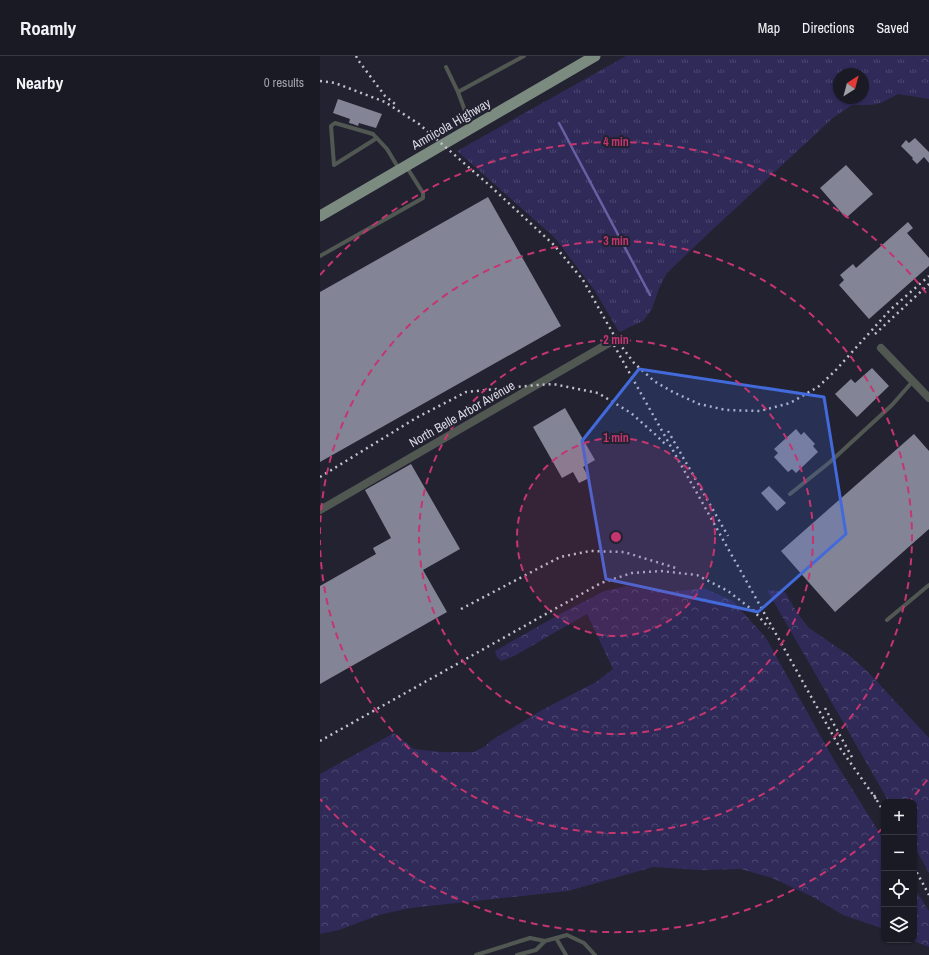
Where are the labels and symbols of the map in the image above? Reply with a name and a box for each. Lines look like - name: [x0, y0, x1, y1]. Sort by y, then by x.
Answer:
- north arrow: [833, 68, 869, 104]
- street label: Amnicola Highway: [407, 94, 494, 154]
- text: 4 min: [603, 134, 629, 150]
- text: 3 min: [603, 233, 629, 249]
- text: 2 min: [603, 332, 629, 348]
- street label: North Belle Arbor Avenue: [406, 377, 518, 451]
- text: 1 min: [603, 430, 629, 446]
- centre of rings: [609, 530, 623, 544]

